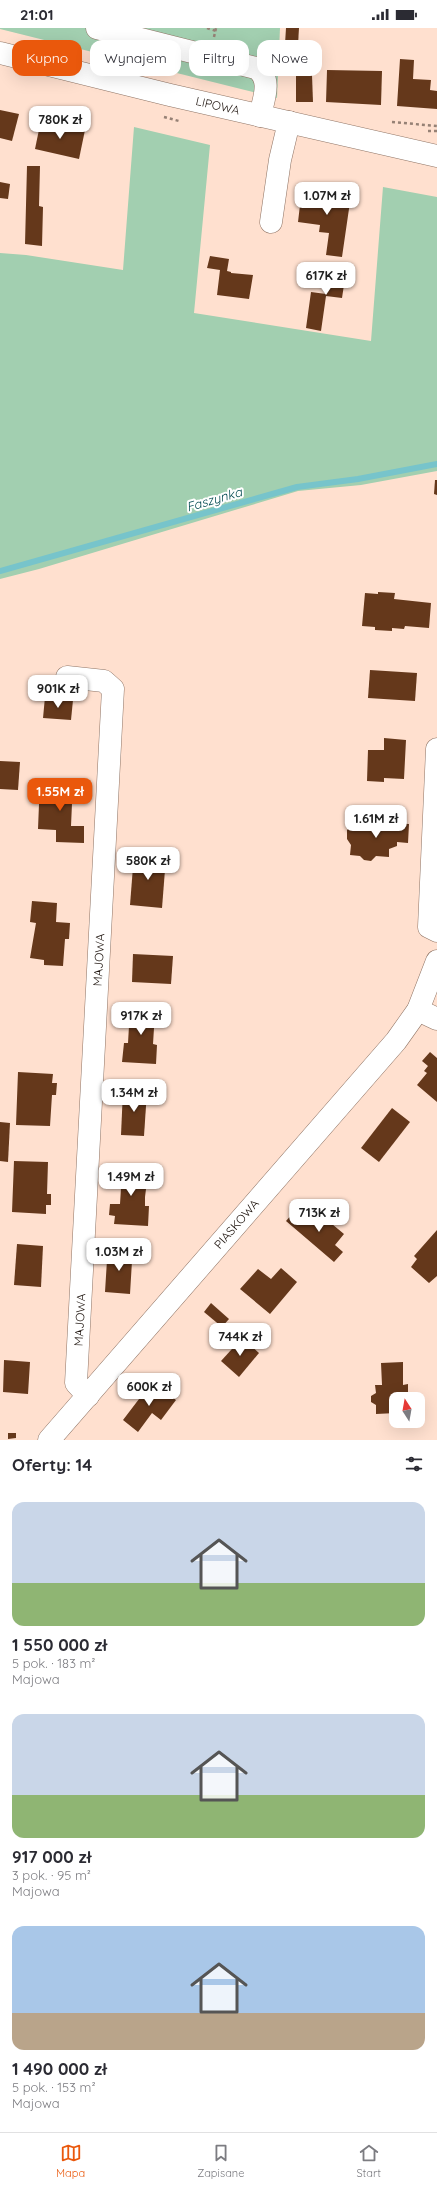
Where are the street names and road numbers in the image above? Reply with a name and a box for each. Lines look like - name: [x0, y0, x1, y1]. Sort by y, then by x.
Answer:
- street label: LIPOWA: [194, 93, 242, 118]
- street label: MAJOWA: [90, 933, 107, 987]
- street label: PIASKOWA: [211, 1196, 262, 1252]
- street label: MAJOWA: [71, 1293, 88, 1347]

